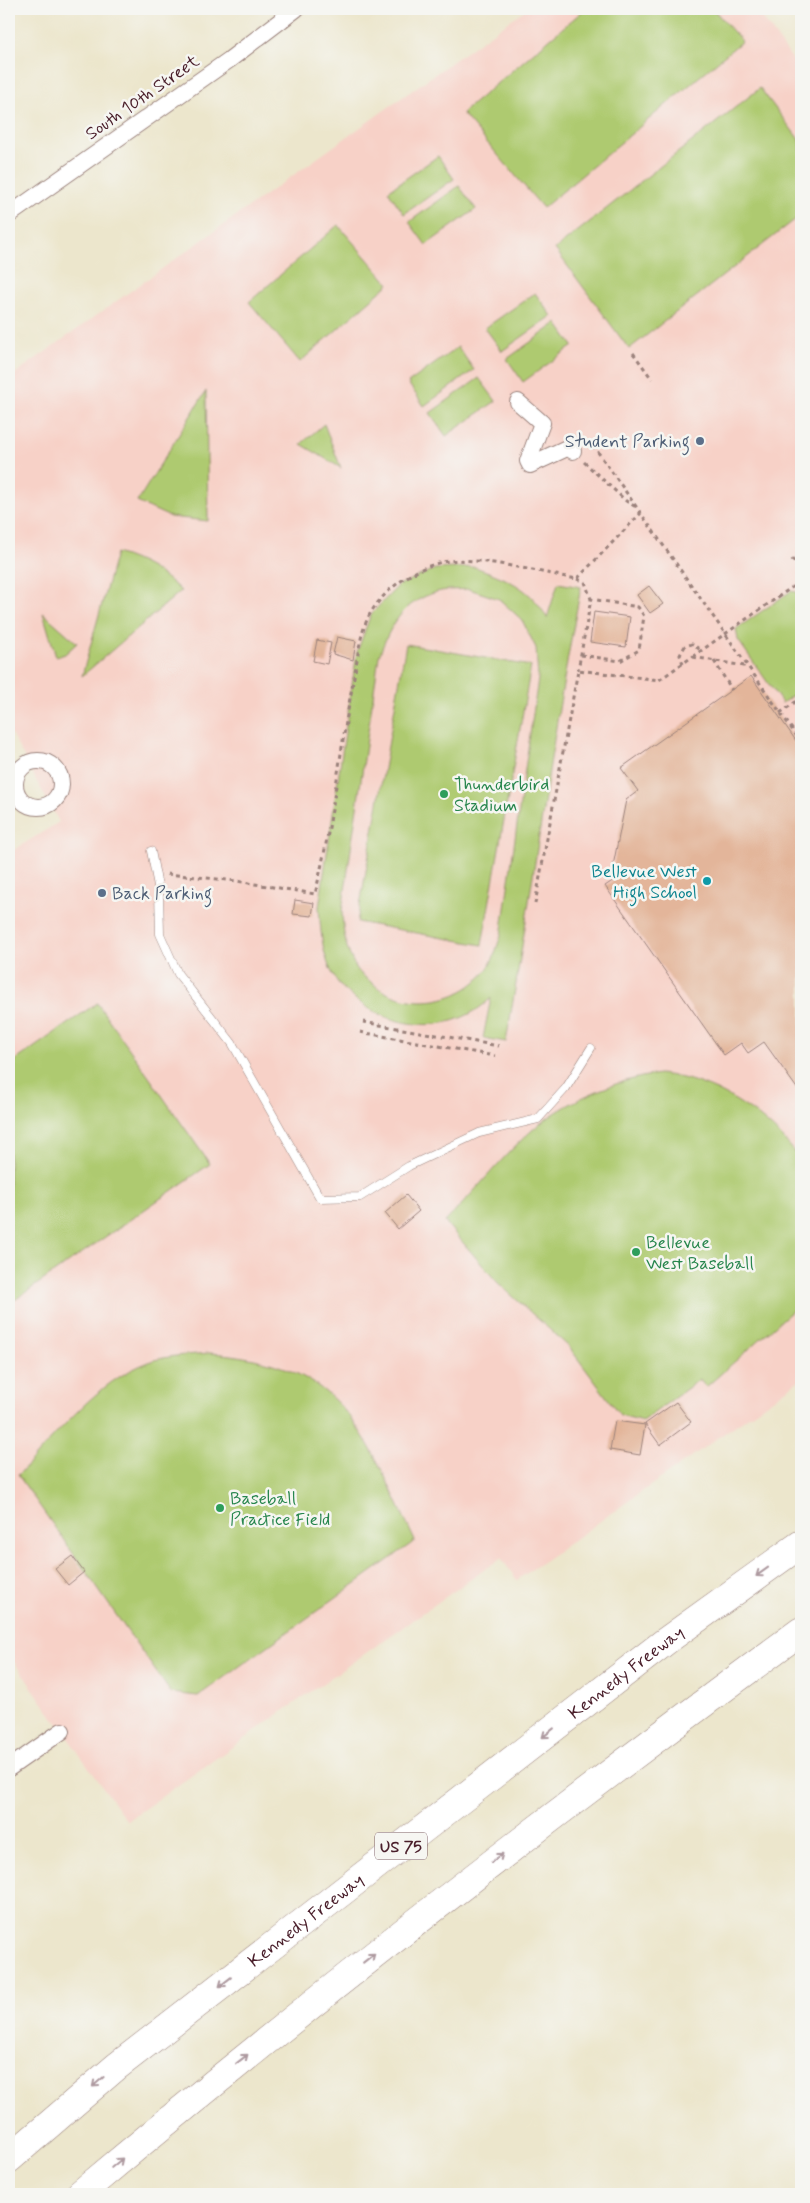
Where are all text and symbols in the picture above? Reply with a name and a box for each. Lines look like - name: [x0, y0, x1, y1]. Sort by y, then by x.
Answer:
- street label: South 10th Street: [81, 49, 205, 146]
- place label: Student Parking: [565, 430, 690, 456]
- marker: Student Parking: [694, 435, 706, 447]
- place label: Thunderbird Stadium: [454, 773, 549, 818]
- marker: Thunderbird Stadium: [438, 788, 450, 800]
- place label: Bellevue West High School: [591, 860, 698, 907]
- marker: Bellevue West High School: [701, 875, 713, 887]
- place label: Back Parking: [112, 882, 212, 908]
- marker: Back Parking: [96, 887, 108, 899]
- place label: Bellevue West Baseball: [646, 1231, 754, 1276]
- marker: Bellevue West Baseball: [630, 1246, 642, 1258]
- place label: Baseball Practice Field: [230, 1487, 330, 1532]
- marker: Baseball Practice Field: [214, 1502, 226, 1514]
- one-way arrow: [755, 1567, 769, 1577]
- street label: Kennedy Freeway: [564, 1621, 689, 1725]
- one-way arrow: [542, 1727, 555, 1738]
- road number: US 75: [375, 1832, 427, 1860]
- one-way arrow: [490, 1853, 504, 1863]
- street label: Kennedy Freeway: [243, 1868, 369, 1973]
- one-way arrow: [363, 1953, 376, 1964]
- one-way arrow: [218, 1977, 232, 1987]
- one-way arrow: [235, 2053, 248, 2064]
- one-way arrow: [91, 2077, 104, 2088]
- one-way arrow: [110, 2158, 123, 2169]

